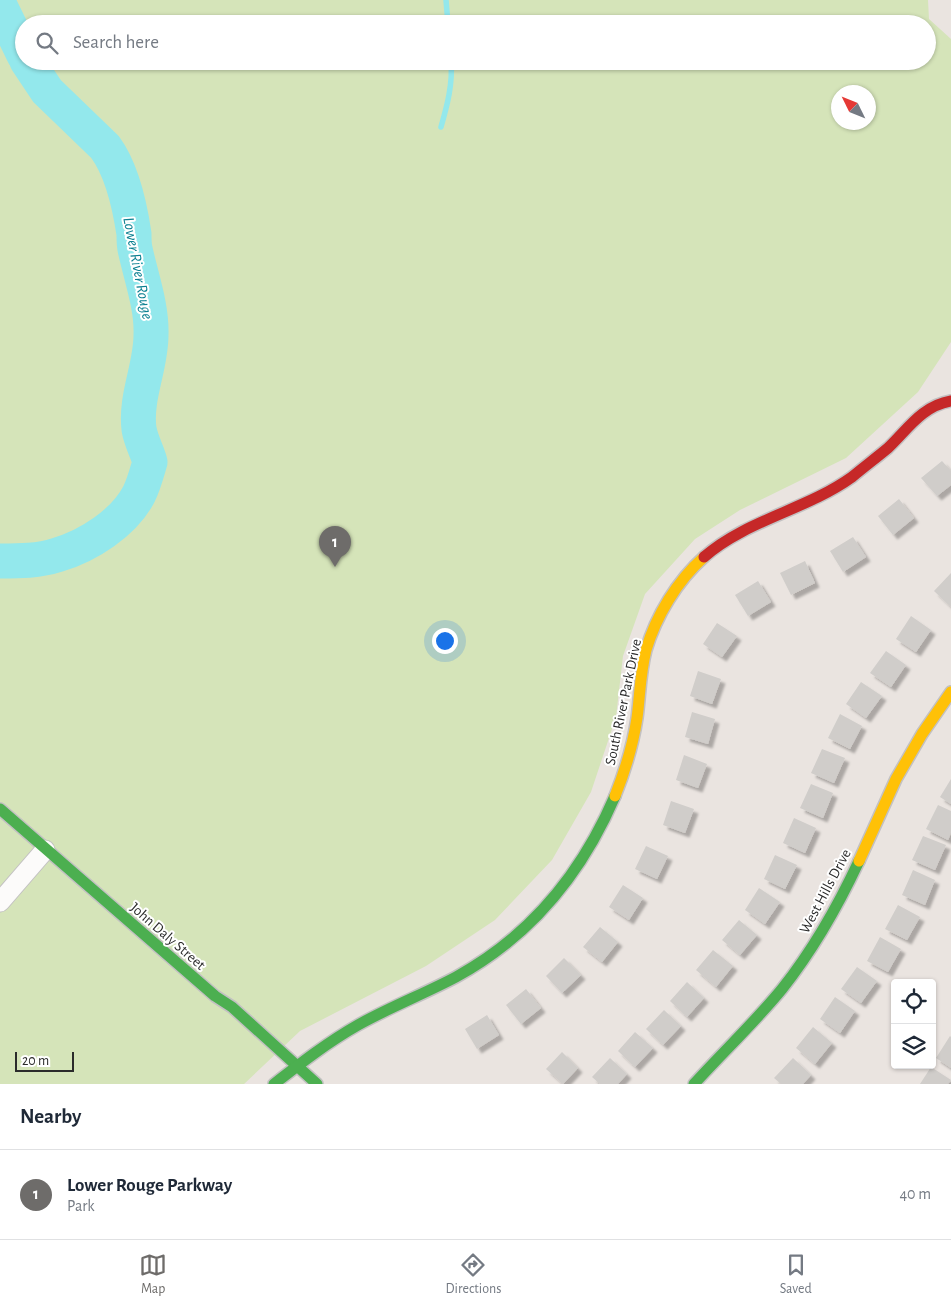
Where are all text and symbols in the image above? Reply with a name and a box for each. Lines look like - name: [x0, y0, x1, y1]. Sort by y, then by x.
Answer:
- search box: [15, 15, 936, 70]
- icon: search: [33, 29, 61, 57]
- text: Search here: [73, 33, 159, 52]
- north arrow: [831, 85, 876, 130]
- water label: Lower River Rouge: [120, 216, 156, 321]
- pin: 1: [319, 526, 351, 567]
- your location: [432, 628, 458, 654]
- street label: South River Park Drive: [603, 638, 644, 767]
- street label: West Hills Drive: [797, 847, 854, 936]
- street label: John Daly Street: [127, 900, 208, 973]
- map controls: [891, 979, 936, 1069]
- button: locate: [891, 979, 936, 1024]
- button: layers: [891, 1024, 936, 1069]
- scale bar: [15, 1049, 74, 1072]
- text: 20 m: [22, 1054, 49, 1068]
- text: Nearby: [20, 1106, 81, 1127]
- text: Lower Rouge Parkway: [67, 1176, 232, 1195]
- text: 1: [33, 1186, 39, 1202]
- text: 40 m: [899, 1186, 931, 1202]
- text: Park: [67, 1198, 95, 1214]
- tab: Map: [139, 1251, 167, 1298]
- tab: Directions: [446, 1251, 501, 1298]
- tab: Saved: [780, 1251, 812, 1298]

